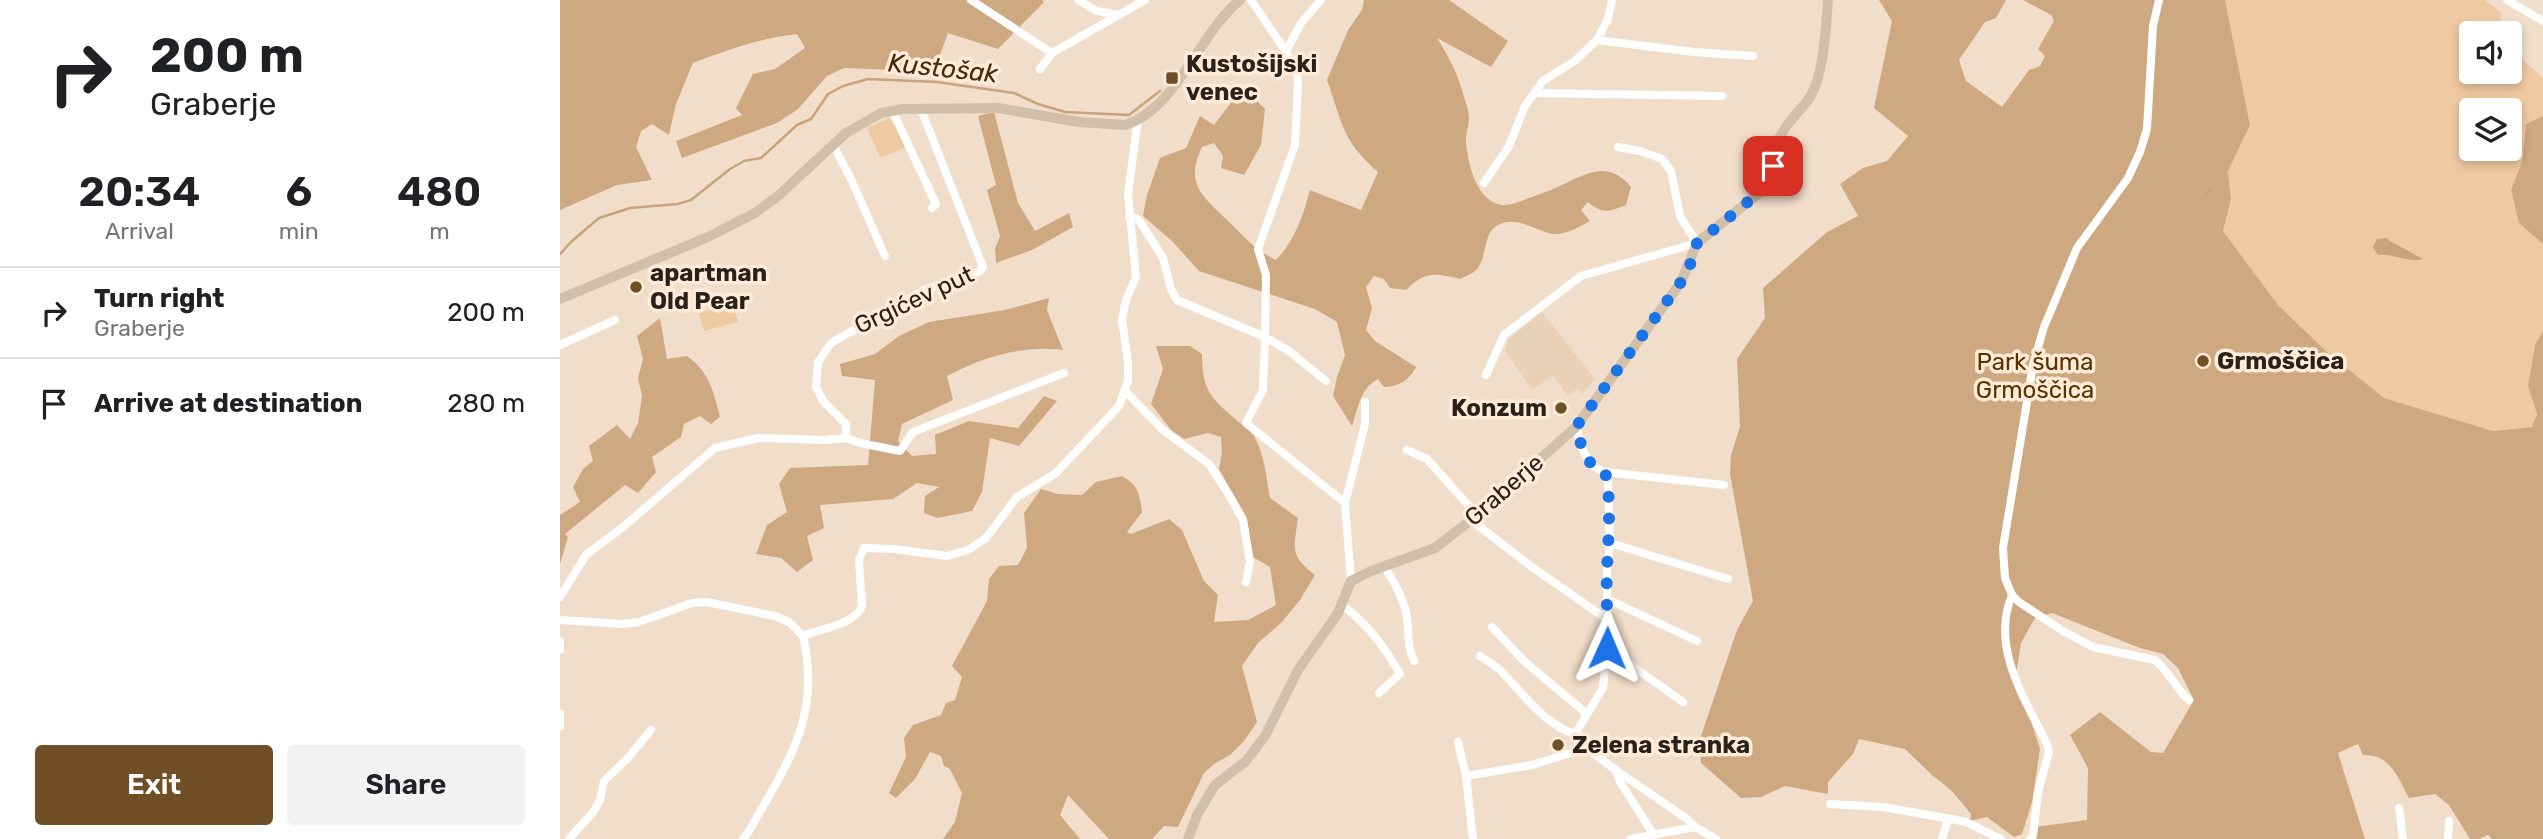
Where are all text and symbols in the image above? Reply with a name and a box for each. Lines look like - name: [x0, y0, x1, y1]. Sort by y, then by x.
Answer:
- map controls: [2459, 21, 2522, 161]
- button: sound: [2459, 21, 2522, 84]
- text: 200 m: [150, 26, 304, 84]
- icon: right: [35, 28, 126, 119]
- water label: Kustošak: [886, 47, 1000, 90]
- place label: Kustošijski venec: [1186, 50, 1318, 106]
- marker: Kustošijski venec: [1164, 70, 1180, 86]
- text: Graberje: [150, 85, 277, 123]
- button: layers: [2459, 98, 2522, 161]
- pin: [1743, 136, 1803, 196]
- icon: arrive: [1754, 147, 1792, 185]
- text: 20:34: [79, 167, 200, 217]
- text: 6: [285, 167, 312, 217]
- text: 480: [397, 167, 481, 217]
- text: Arrival: [105, 217, 174, 245]
- text: min: [279, 217, 319, 245]
- text: m: [429, 217, 450, 245]
- place label: apartman Old Pear: [650, 259, 767, 315]
- street label: Grgićev put: [850, 260, 978, 340]
- marker: apartman Old Pear: [628, 279, 644, 295]
- text: Turn right: [94, 283, 224, 314]
- icon: right: [35, 294, 73, 332]
- text: 200 m: [447, 297, 525, 328]
- text: Graberje: [94, 314, 185, 342]
- place label: Grmoščica: [2217, 347, 2344, 375]
- park label: Park šuma Grmoščica: [1976, 348, 2094, 404]
- marker: Grmoščica: [2195, 353, 2211, 369]
- icon: arrive: [35, 385, 73, 423]
- text: Arrive at destination: [94, 388, 362, 419]
- text: 280 m: [447, 388, 525, 419]
- place label: Konzum: [1451, 394, 1547, 422]
- marker: Konzum: [1553, 400, 1569, 416]
- street label: Graberje: [1459, 448, 1549, 532]
- position arrow: [1570, 611, 1644, 685]
- place label: Zelena stranka: [1572, 731, 1750, 759]
- marker: Zelena stranka: [1550, 737, 1566, 753]
- button: Exit: [35, 745, 273, 825]
- button: Share: [287, 745, 525, 825]

